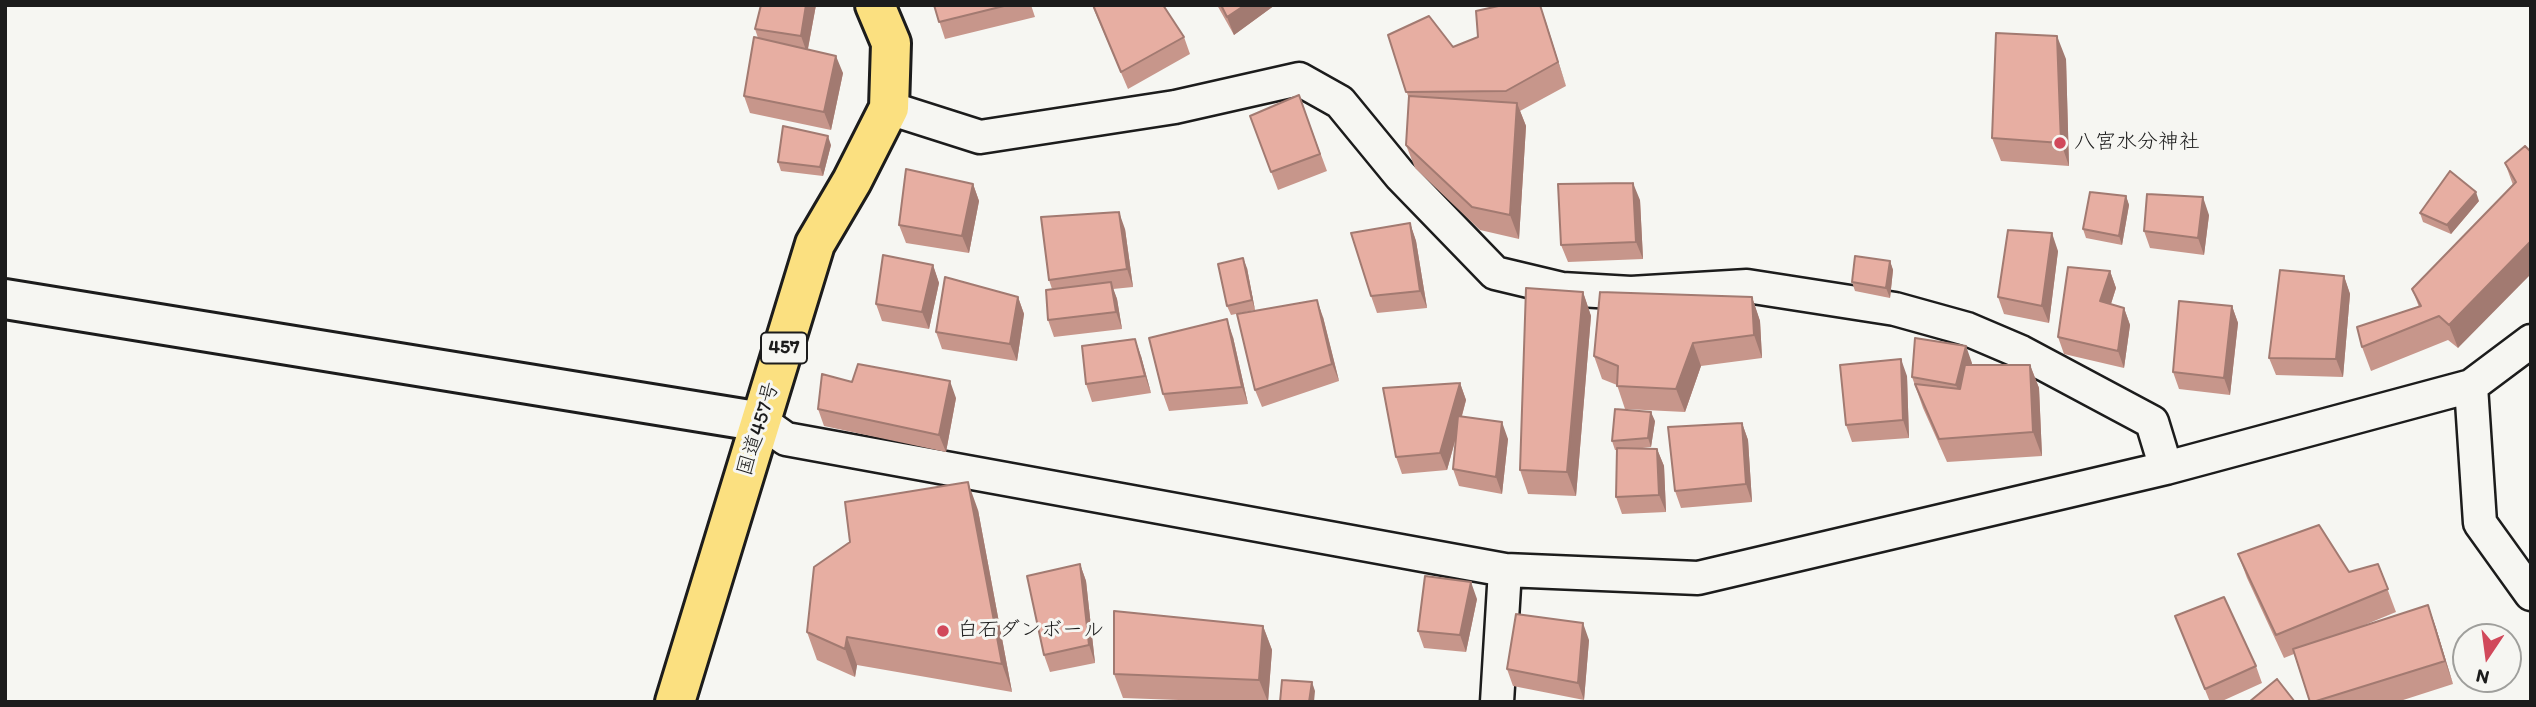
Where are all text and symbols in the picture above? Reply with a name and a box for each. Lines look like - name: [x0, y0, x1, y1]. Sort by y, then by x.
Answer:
- place label: 八宮水分神社: [2074, 130, 2200, 156]
- marker: 八宮水分神社: [2052, 135, 2068, 151]
- road number: 457: [761, 332, 807, 364]
- street label: 国道457号: [733, 379, 785, 479]
- place label: 白石ダンボール: [957, 618, 1104, 644]
- marker: 白石ダンボール: [935, 623, 951, 639]
- north arrow: [2452, 623, 2522, 693]
- text: N: [2474, 664, 2491, 690]

